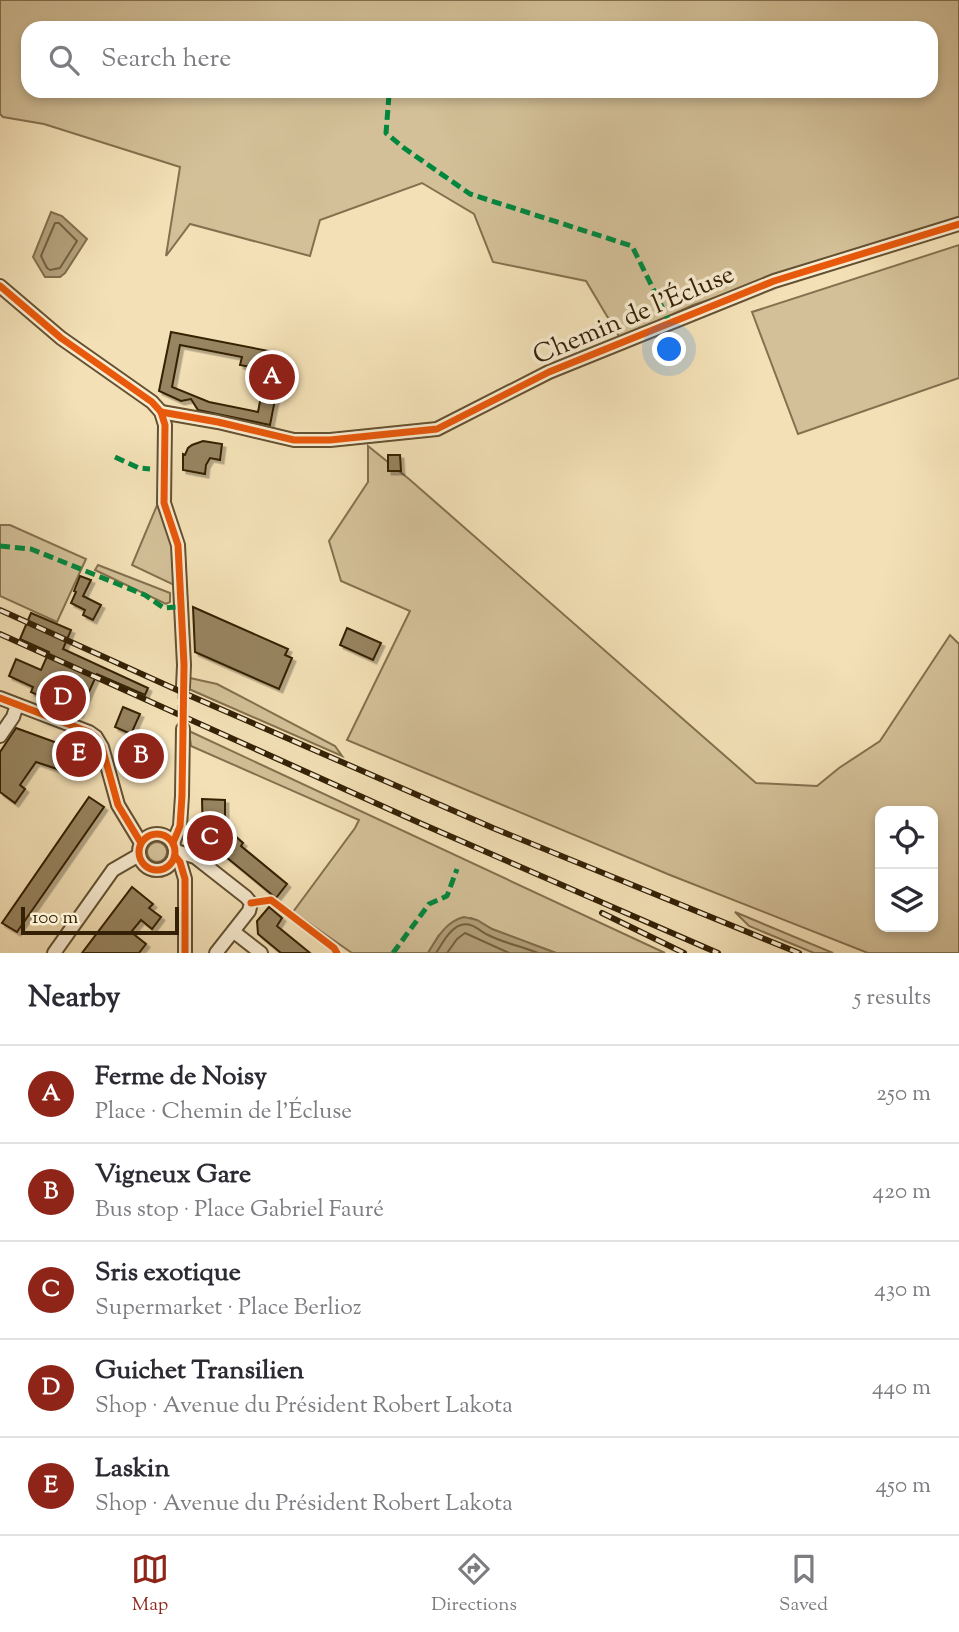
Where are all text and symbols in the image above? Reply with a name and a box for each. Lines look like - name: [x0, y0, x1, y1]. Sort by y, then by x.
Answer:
- search box: [21, 21, 938, 98]
- icon: search: [45, 41, 83, 79]
- text: Search here: [101, 41, 231, 78]
- street label: Chemin de l'Écluse: [528, 257, 740, 375]
- your location: [652, 332, 686, 366]
- pin: A: [249, 351, 295, 403]
- pin: D: [40, 672, 86, 724]
- pin: E: [56, 728, 102, 780]
- pin: B: [118, 730, 164, 782]
- map controls: [875, 806, 938, 932]
- button: locate: [875, 806, 938, 869]
- pin: C: [187, 812, 233, 864]
- button: layers: [875, 869, 938, 932]
- scale bar: [21, 904, 178, 936]
- text: 100 m: [32, 905, 78, 932]
- text: Nearby: [28, 977, 120, 1020]
- text: 5 results: [854, 982, 931, 1015]
- text: Ferme de Noisy: [95, 1059, 267, 1096]
- text: A: [42, 1078, 60, 1111]
- text: 250 m: [876, 1078, 931, 1111]
- text: Place · Chemin de l'Écluse: [95, 1096, 352, 1129]
- text: Vigneux Gare: [95, 1157, 251, 1194]
- text: B: [44, 1176, 58, 1209]
- text: 420 m: [873, 1176, 931, 1209]
- text: Bus stop · Place Gabriel Fauré: [95, 1194, 384, 1227]
- text: Sris exotique: [95, 1255, 241, 1292]
- text: C: [42, 1274, 60, 1307]
- text: 430 m: [874, 1274, 931, 1307]
- text: Supermarket · Place Berlioz: [95, 1292, 362, 1325]
- text: Guichet Transilien: [95, 1353, 304, 1390]
- text: D: [42, 1372, 60, 1405]
- text: 440 m: [872, 1372, 931, 1405]
- text: Shop · Avenue du Président Robert Lakota: [95, 1390, 513, 1423]
- text: Laskin: [95, 1451, 170, 1488]
- text: E: [44, 1470, 58, 1503]
- text: 450 m: [875, 1470, 931, 1503]
- text: Shop · Avenue du Président Robert Lakota: [95, 1488, 513, 1521]
- tab: Map: [131, 1550, 169, 1619]
- tab: Directions: [431, 1550, 517, 1619]
- tab: Saved: [779, 1550, 828, 1619]

